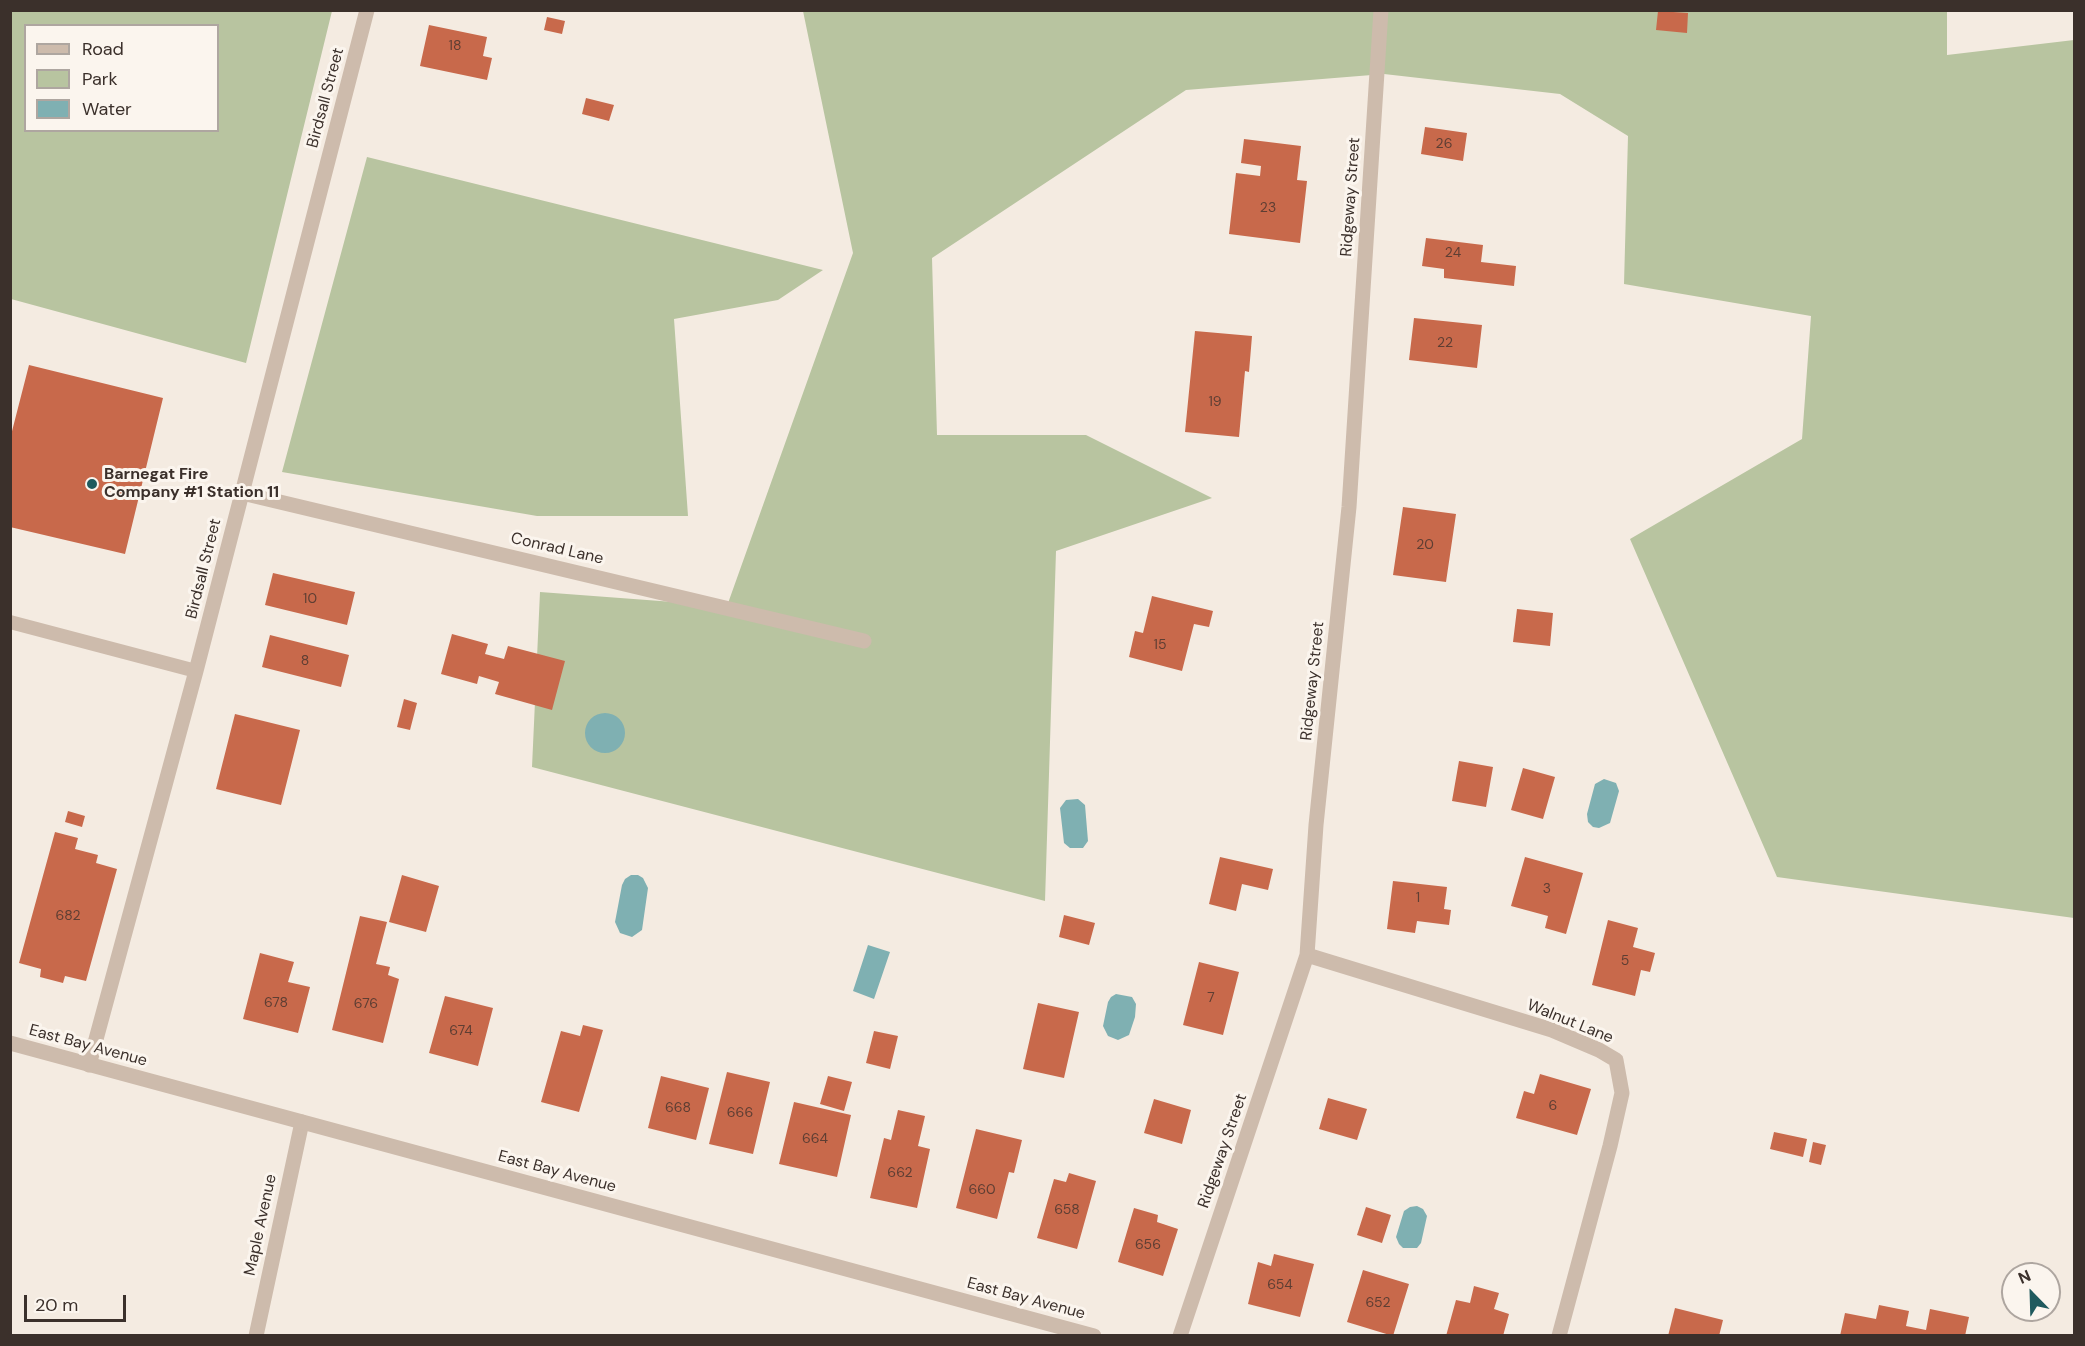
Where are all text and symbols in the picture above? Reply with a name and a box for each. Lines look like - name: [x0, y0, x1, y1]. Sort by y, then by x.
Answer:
- legend: [24, 24, 219, 132]
- text: Road: [82, 37, 124, 61]
- house number: 18: [449, 38, 461, 54]
- street label: Birdsall Street: [303, 46, 349, 150]
- text: Park: [82, 67, 118, 91]
- text: Water: [82, 97, 132, 121]
- house number: 26: [1436, 136, 1452, 152]
- street label: Ridgeway Street: [1337, 137, 1365, 257]
- house number: 23: [1260, 200, 1276, 216]
- house number: 24: [1445, 245, 1461, 261]
- house number: 22: [1437, 335, 1453, 351]
- house number: 19: [1208, 394, 1222, 410]
- place label: Barnegat Fire Company #1 Station 11: [104, 465, 279, 503]
- marker: Barnegat Fire Company #1 Station 11: [85, 477, 99, 491]
- street label: Birdsall Street: [182, 517, 226, 621]
- street label: Conrad Lane: [509, 529, 605, 569]
- house number: 20: [1416, 537, 1434, 553]
- house number: 10: [303, 591, 317, 607]
- street label: Ridgeway Street: [1297, 621, 1329, 741]
- house number: 15: [1154, 637, 1166, 653]
- house number: 8: [301, 653, 309, 669]
- house number: 3: [1543, 881, 1551, 897]
- house number: 1: [1416, 890, 1420, 906]
- house number: 682: [55, 908, 81, 924]
- house number: 5: [1621, 953, 1629, 969]
- house number: 7: [1207, 990, 1215, 1006]
- house number: 678: [264, 995, 288, 1011]
- house number: 676: [354, 996, 378, 1012]
- street label: Walnut Lane: [1524, 996, 1616, 1048]
- street label: East Bay Avenue: [27, 1021, 149, 1071]
- house number: 674: [449, 1023, 473, 1039]
- street label: Ridgeway Street: [1194, 1091, 1252, 1211]
- house number: 6: [1549, 1098, 1557, 1114]
- house number: 668: [665, 1100, 691, 1116]
- house number: 666: [727, 1105, 753, 1121]
- house number: 664: [802, 1131, 828, 1147]
- street label: East Bay Avenue: [496, 1147, 618, 1197]
- house number: 662: [887, 1165, 913, 1181]
- street label: Maple Avenue: [241, 1172, 281, 1278]
- house number: 660: [968, 1182, 996, 1198]
- house number: 658: [1054, 1202, 1080, 1218]
- house number: 656: [1135, 1237, 1161, 1253]
- north arrow: [2001, 1262, 2061, 1322]
- text: N: [2015, 1265, 2034, 1289]
- street label: East Bay Avenue: [965, 1274, 1087, 1324]
- house number: 654: [1267, 1277, 1293, 1293]
- scale bar: [27, 1283, 129, 1321]
- text: 20 m: [35, 1293, 78, 1317]
- house number: 652: [1366, 1295, 1390, 1311]

